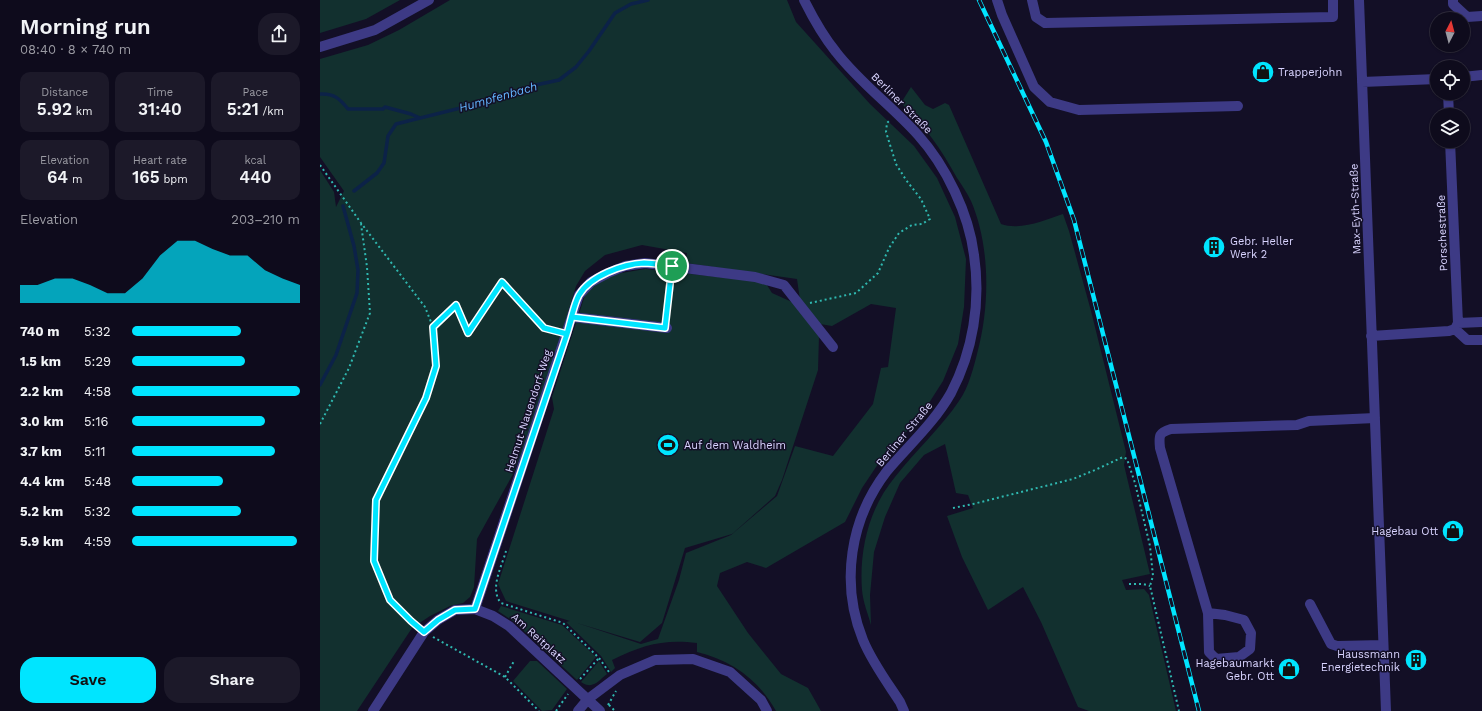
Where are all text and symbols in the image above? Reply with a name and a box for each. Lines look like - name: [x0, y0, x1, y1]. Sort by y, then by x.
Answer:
- north arrow: [1430, 12, 1470, 52]
- map controls: [1430, 12, 1470, 148]
- button: share: [258, 13, 300, 55]
- text: Morning run: [20, 14, 151, 39]
- text: 08:40 · 8 × 740 m: [20, 42, 131, 57]
- shop icon: Trapperjohn: [1250, 59, 1276, 85]
- button: locate: [1430, 60, 1470, 100]
- place label: Trapperjohn: [1278, 66, 1342, 79]
- street label: Berliner Straße: [868, 70, 935, 137]
- water label: Humpfenbach: [457, 79, 539, 115]
- text: Distance: [41, 86, 88, 99]
- text: Time: [147, 86, 173, 99]
- text: Pace: [243, 86, 268, 99]
- text: 5.92: [37, 99, 72, 119]
- text: 31:40: [138, 99, 182, 119]
- text: 5:21: [227, 99, 259, 119]
- text: km: [72, 105, 93, 118]
- text: /km: [259, 105, 284, 118]
- button: layers: [1430, 108, 1470, 148]
- text: Elevation: [40, 154, 89, 167]
- text: Heart rate: [133, 154, 187, 167]
- text: kcal: [244, 154, 266, 167]
- street label: Max-Eyth-Straße: [1347, 163, 1364, 255]
- text: 64: [47, 167, 68, 187]
- text: 165: [132, 167, 160, 187]
- text: 440: [239, 167, 272, 187]
- text: m: [68, 173, 82, 186]
- text: bpm: [160, 173, 188, 186]
- street label: Porschestraße: [1435, 194, 1450, 272]
- text: Elevation: [20, 212, 78, 227]
- text: 203–210 m: [231, 212, 300, 227]
- building icon: Gebr. Heller Werk 2: [1201, 234, 1227, 260]
- place label: Gebr. Heller Werk 2: [1230, 235, 1294, 261]
- pin: [655, 249, 689, 283]
- icon: arrive: [661, 255, 683, 277]
- text: 740 m: [20, 324, 60, 339]
- text: 5:32: [84, 324, 111, 339]
- street label: Helmut-Nauendorf-Weg: [502, 348, 555, 474]
- text: 1.5 km: [20, 354, 61, 369]
- text: 5:29: [84, 354, 111, 369]
- text: 2.2 km: [20, 384, 63, 399]
- text: 4:58: [84, 384, 111, 399]
- street label: Berliner Straße: [873, 399, 935, 469]
- text: 3.0 km: [20, 414, 64, 429]
- text: 5:16: [84, 414, 108, 429]
- sports icon: Auf dem Waldheim: [655, 432, 681, 458]
- place label: Auf dem Waldheim: [684, 439, 786, 452]
- text: 3.7 km: [20, 444, 62, 459]
- text: 5:11: [84, 444, 106, 459]
- text: 4.4 km: [20, 474, 65, 489]
- text: 5:48: [84, 474, 111, 489]
- text: 5.2 km: [20, 504, 63, 519]
- text: 5:32: [84, 504, 111, 519]
- shop icon: Hagebau Ott: [1440, 518, 1466, 544]
- place label: Hagebau Ott: [1371, 525, 1438, 538]
- text: 5.9 km: [20, 534, 63, 549]
- text: 4:59: [84, 534, 111, 549]
- street label: Am Reitplatz: [509, 610, 569, 666]
- building icon: Haussmann Energietechnik: [1403, 647, 1429, 673]
- place label: Haussmann Energietechnik: [1321, 648, 1400, 674]
- shop icon: Hagebaumarkt Gebr. Ott: [1276, 656, 1302, 682]
- button: Save: [20, 657, 156, 703]
- button: Share: [164, 657, 300, 703]
- place label: Hagebaumarkt Gebr. Ott: [1196, 657, 1274, 683]

